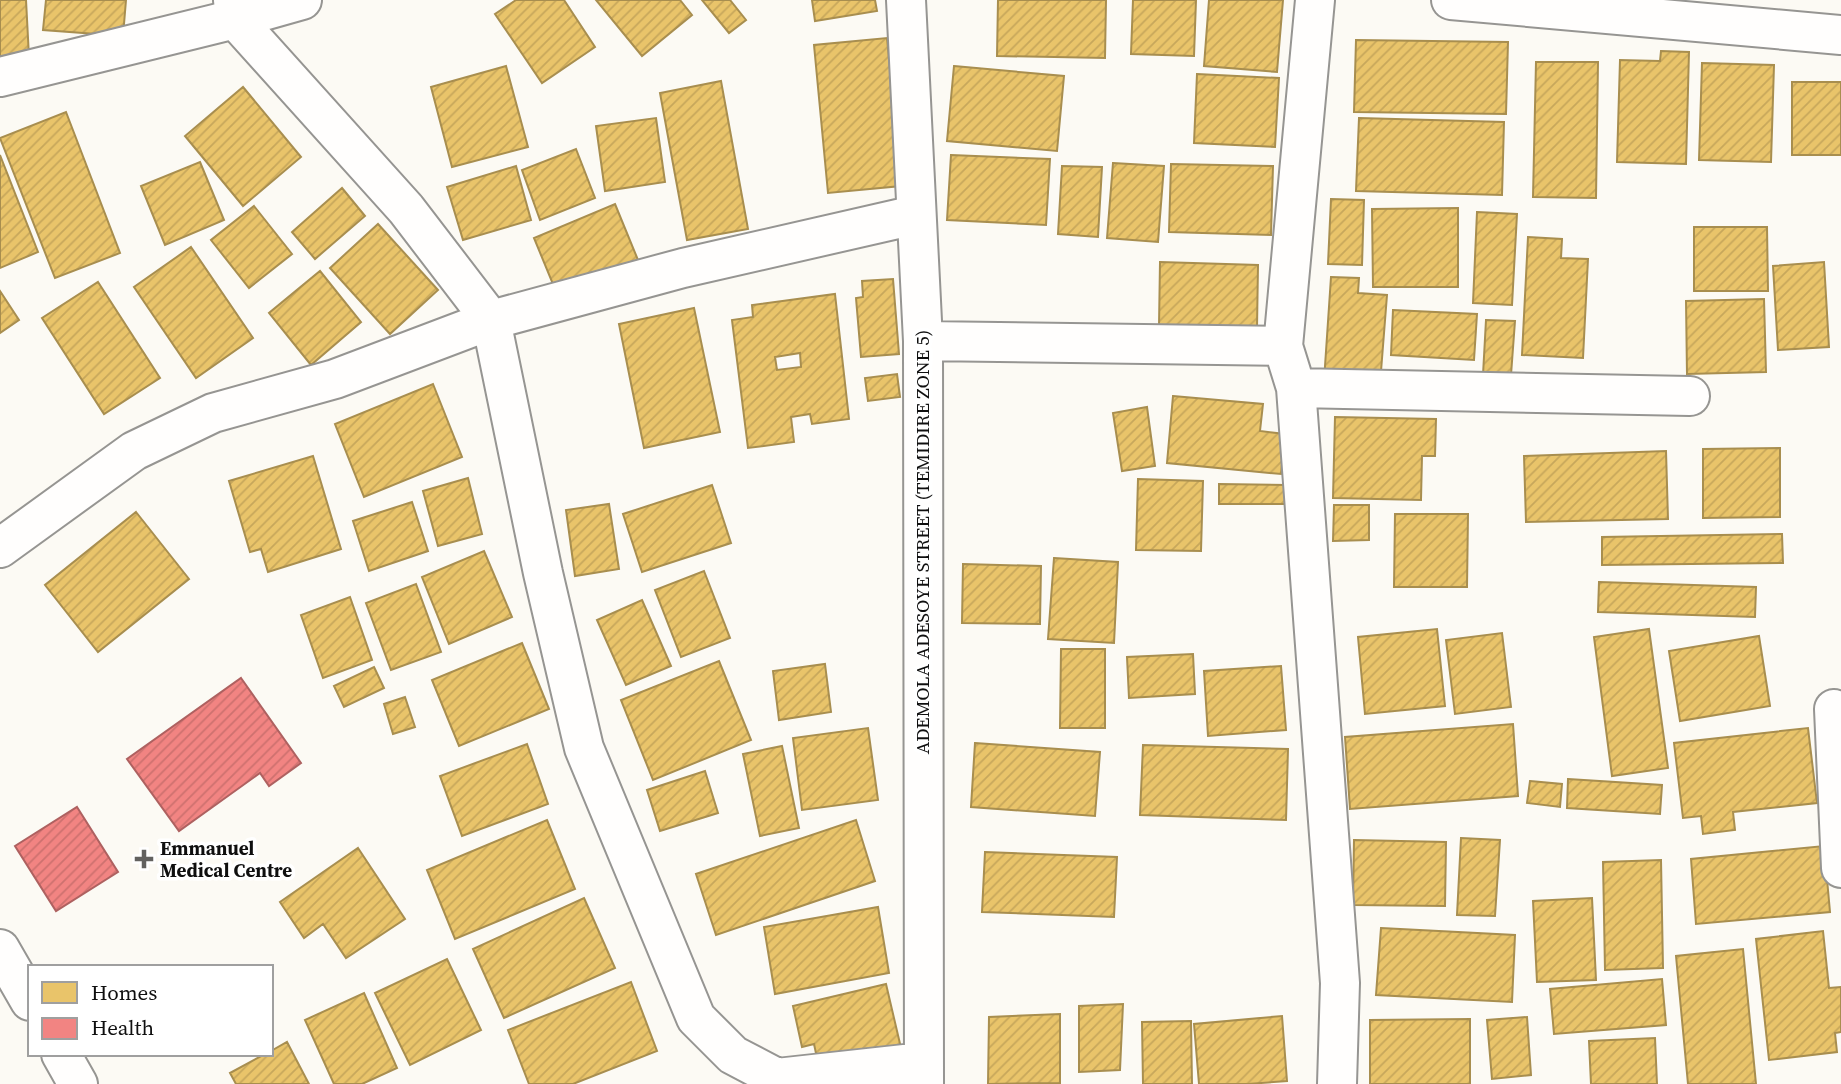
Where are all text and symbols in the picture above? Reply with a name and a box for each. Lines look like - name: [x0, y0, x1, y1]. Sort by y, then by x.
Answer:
- street label: ADEMOLA ADESOYE STREET (TEMIDIRE ZONE 5): [909, 330, 935, 754]
- place label: Emmanuel Medical Centre: [160, 835, 292, 883]
- marker: Emmanuel Medical Centre: [134, 849, 154, 869]
- legend: [28, 965, 273, 1056]
- text: Homes: [91, 978, 157, 1007]
- text: Health: [91, 1013, 154, 1042]

